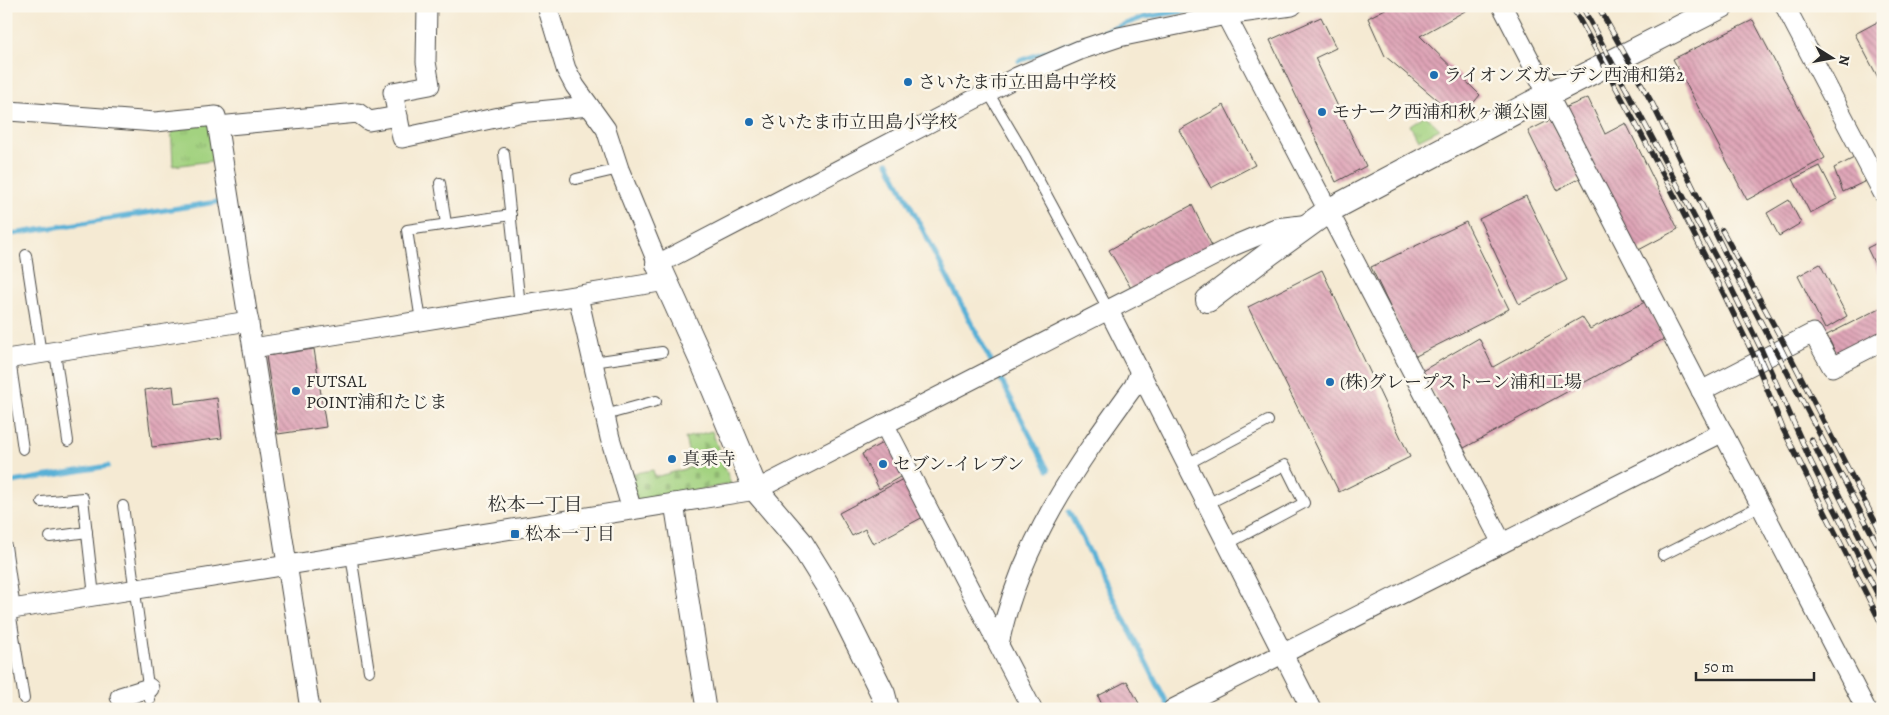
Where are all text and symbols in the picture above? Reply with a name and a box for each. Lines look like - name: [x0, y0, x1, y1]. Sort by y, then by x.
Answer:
- north arrow: [1806, 32, 1856, 82]
- text: N: [1834, 54, 1855, 67]
- place label: ライオンズガーデン西浦和第2: [1444, 63, 1685, 87]
- marker: ライオンズガーデン西浦和第2: [1428, 69, 1440, 81]
- place label: さいたま市立田島中学校: [918, 70, 1116, 94]
- marker: さいたま市立田島中学校: [902, 76, 914, 88]
- place label: モナーク西浦和秋ヶ瀬公園: [1332, 100, 1548, 124]
- marker: モナーク西浦和秋ヶ瀬公園: [1316, 106, 1328, 118]
- place label: さいたま市立田島小学校: [759, 110, 957, 134]
- marker: さいたま市立田島小学校: [743, 116, 755, 128]
- place label: FUTSAL POINT浦和たじま: [306, 369, 447, 414]
- place label: (株)グレープストーン浦和工場: [1340, 370, 1582, 394]
- marker: (株)グレープストーン浦和工場: [1324, 376, 1336, 388]
- marker: FUTSAL POINT浦和たじま: [290, 385, 302, 397]
- place label: 真乗寺: [682, 447, 736, 471]
- place label: セブン-イレブン: [893, 452, 1024, 476]
- marker: 真乗寺: [666, 453, 678, 465]
- marker: セブン-イレブン: [877, 458, 889, 470]
- district label: 松本一丁目: [487, 492, 583, 518]
- place label: 松本一丁目: [525, 522, 615, 546]
- marker: 松本一丁目: [509, 528, 521, 540]
- scale bar: [1696, 650, 1814, 682]
- text: 50 m: [1704, 657, 1734, 677]

